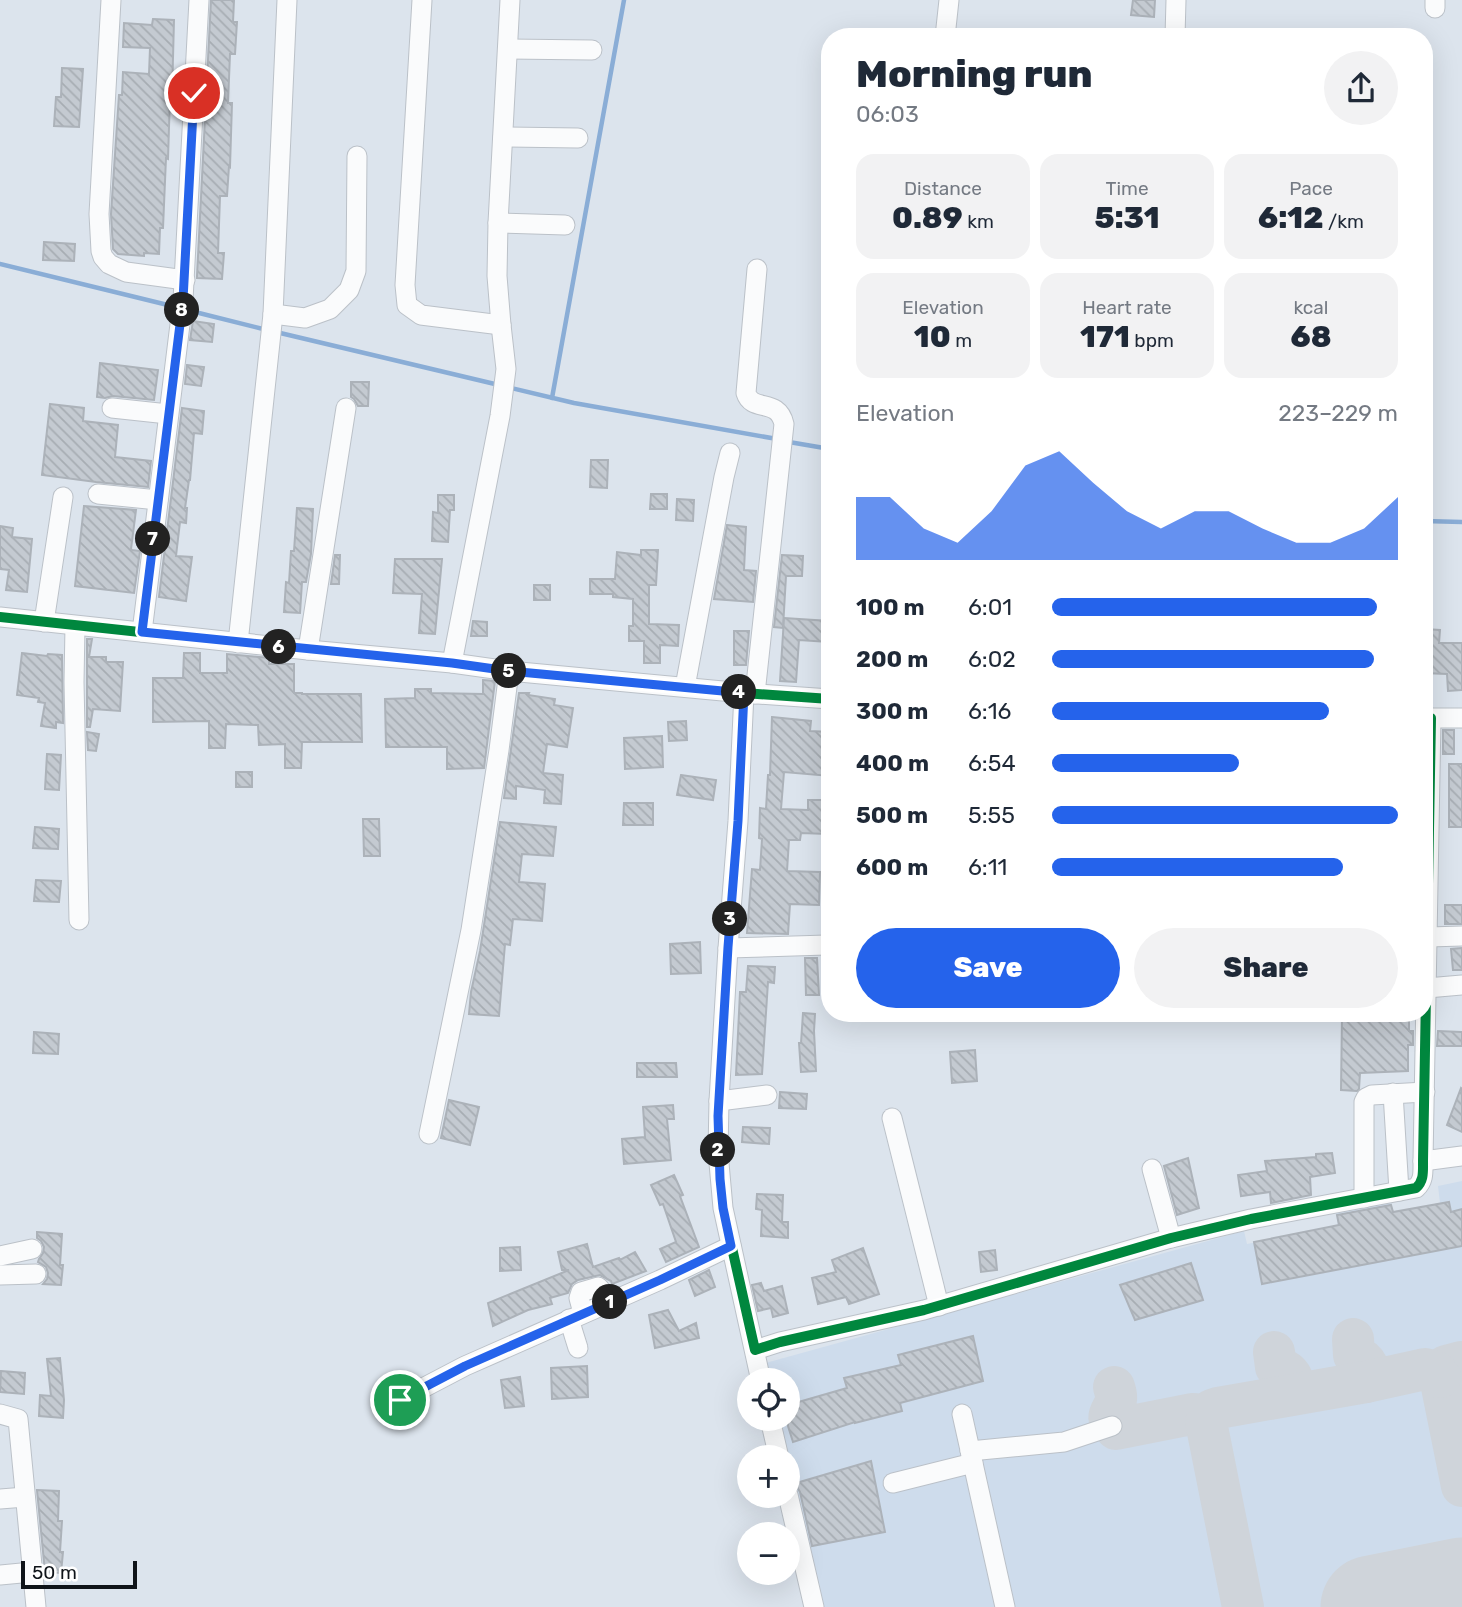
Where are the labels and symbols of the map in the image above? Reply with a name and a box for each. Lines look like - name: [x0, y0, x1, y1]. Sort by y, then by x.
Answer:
- pin: [164, 63, 224, 123]
- pin: 8: [164, 292, 200, 328]
- pin: 7: [136, 522, 170, 556]
- pin: 6: [262, 630, 296, 664]
- pin: 5: [491, 654, 526, 688]
- pin: 4: [722, 674, 756, 710]
- pin: 3: [712, 902, 748, 936]
- pin: 2: [700, 1132, 736, 1168]
- pin: 1: [592, 1284, 628, 1320]
- pin: [370, 1370, 430, 1430]
- scale bar: [21, 1558, 136, 1590]

